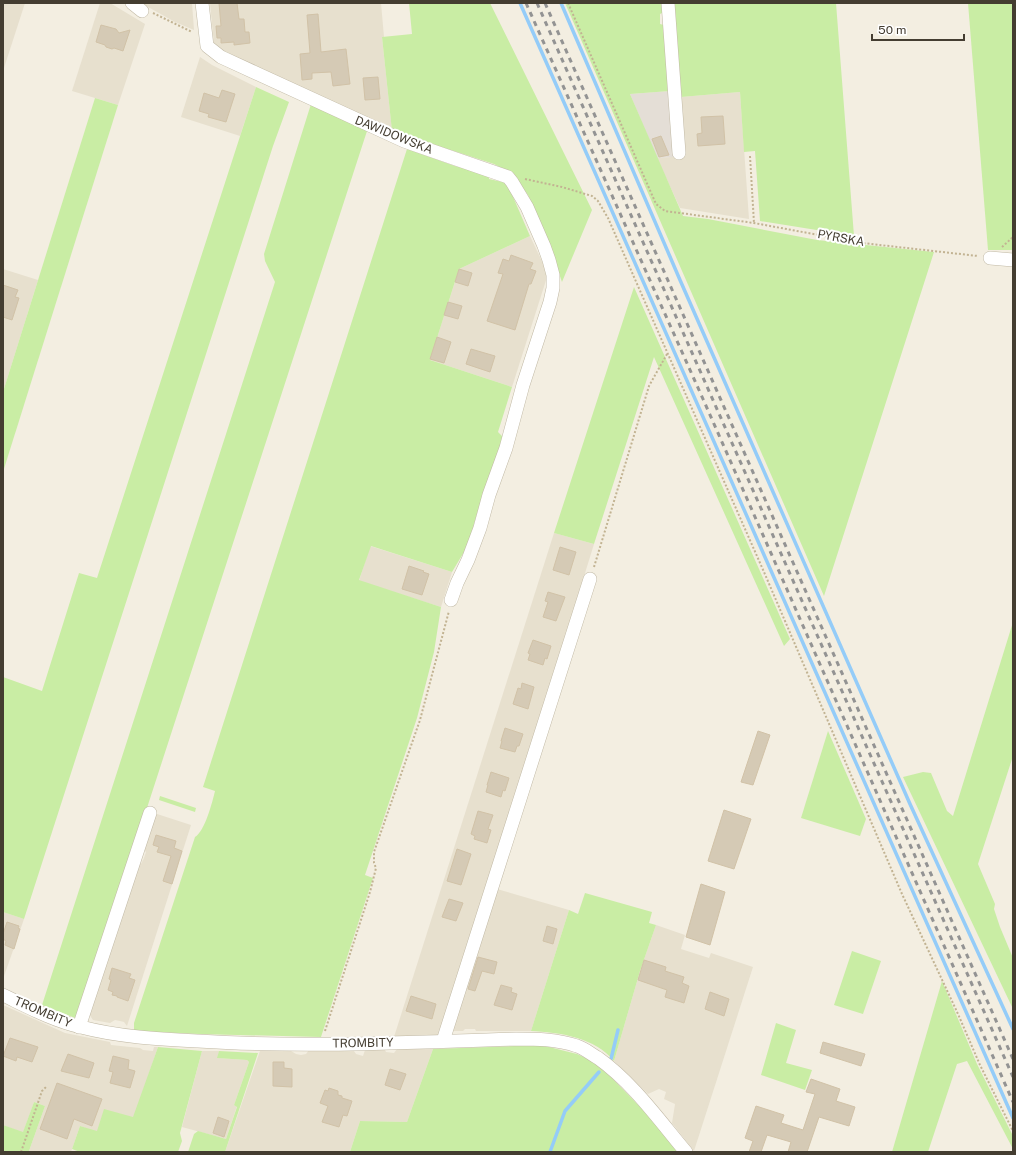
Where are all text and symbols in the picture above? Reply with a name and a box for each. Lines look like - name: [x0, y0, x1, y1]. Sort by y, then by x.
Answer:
- scale bar: [872, 16, 964, 42]
- text: 50 m: [878, 23, 906, 37]
- street label: DAWIDOWSKA: [353, 113, 436, 157]
- street label: PYRSKA: [816, 227, 866, 249]
- street label: TROMBITY: [12, 994, 74, 1031]
- street label: TROMBITY: [332, 1035, 394, 1051]

